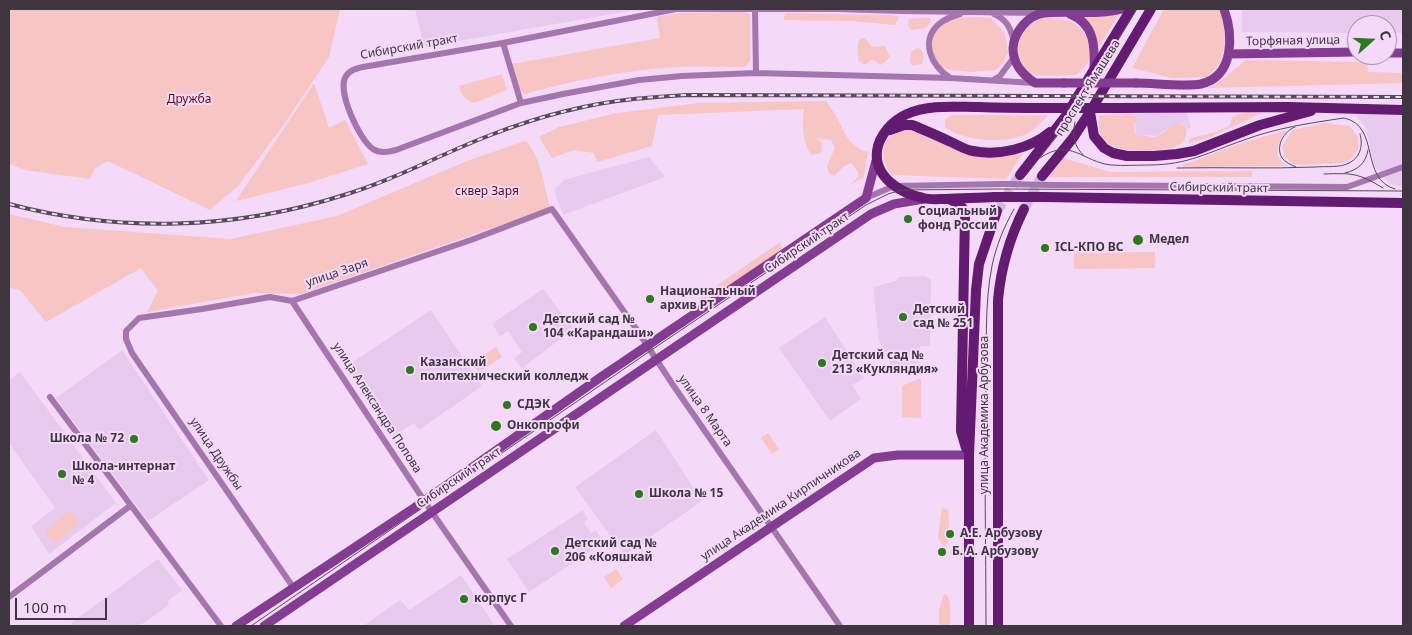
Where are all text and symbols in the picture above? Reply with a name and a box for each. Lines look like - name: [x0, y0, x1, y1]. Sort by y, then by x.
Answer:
- north arrow: [1347, 15, 1397, 65]
- text: С: [1375, 28, 1396, 43]
- street label: Сибирский тракт: [359, 31, 459, 63]
- street label: Торфяная улица: [1246, 33, 1340, 49]
- street label: проспект Ямашева: [1053, 37, 1123, 139]
- park label: Дружба: [167, 93, 211, 107]
- street label: Сибирский тракт: [1169, 180, 1269, 196]
- park label: сквер Заря: [455, 185, 519, 199]
- place label: Социальный фонд России: [918, 205, 997, 233]
- street label: Сибирский тракт: [762, 209, 852, 277]
- marker: Социальный фонд России: [902, 213, 914, 225]
- marker: Медел: [1131, 233, 1145, 247]
- place label: Медел: [1149, 233, 1189, 247]
- place label: ICL-КПО ВС: [1055, 241, 1124, 255]
- marker: ICL-КПО ВС: [1039, 242, 1051, 254]
- street label: улица Заря: [304, 256, 370, 290]
- place label: Национальный архив РТ: [660, 285, 756, 313]
- marker: Национальный архив РТ: [644, 293, 656, 305]
- place label: Детский сад № 251: [913, 303, 973, 331]
- marker: Детский сад № 251: [897, 311, 909, 323]
- place label: Детский сад № 104 «Карандаши»: [543, 313, 654, 341]
- marker: Детский сад № 104 «Карандаши»: [527, 321, 539, 333]
- street label: улица Академика Арбузова: [978, 336, 992, 494]
- street label: улица Александра Попова: [329, 340, 425, 476]
- place label: Детский сад № 213 «Кукляндия»: [832, 349, 938, 377]
- place label: Казанский политехнический колледж: [420, 356, 589, 384]
- marker: Детский сад № 213 «Кукляндия»: [816, 357, 828, 369]
- marker: Казанский политехнический колледж: [404, 364, 416, 376]
- street label: улица 8 Марта: [675, 372, 735, 450]
- place label: СДЭК: [517, 398, 550, 412]
- marker: СДЭК: [501, 399, 513, 411]
- street label: улица Дружбы: [186, 415, 246, 493]
- marker: Онкопрофи: [489, 419, 503, 433]
- place label: Онкопрофи: [507, 419, 579, 433]
- place label: Школа № 72: [50, 432, 124, 446]
- marker: Школа № 72: [128, 433, 140, 445]
- street label: Сибирский тракт: [414, 444, 504, 512]
- street label: улица Академика Кирпичникова: [698, 446, 864, 564]
- place label: Школа-интернат № 4: [72, 460, 175, 488]
- marker: Школа-интернат № 4: [56, 468, 68, 480]
- place label: Школа № 15: [649, 487, 723, 501]
- marker: Школа № 15: [633, 488, 645, 500]
- place label: А.Е. Арбузову: [960, 527, 1042, 541]
- marker: А.Е. Арбузову: [944, 528, 956, 540]
- place label: Детский сад № 206 «Кояшкай: [565, 537, 657, 565]
- marker: Детский сад № 206 «Кояшкай: [549, 545, 561, 557]
- place label: Б. А. Арбузову: [952, 545, 1038, 559]
- marker: Б. А. Арбузову: [936, 546, 948, 558]
- scale bar: [18, 588, 110, 620]
- place label: корпус Г: [474, 592, 527, 606]
- marker: корпус Г: [458, 593, 470, 605]
- text: 100 m: [23, 597, 67, 617]

